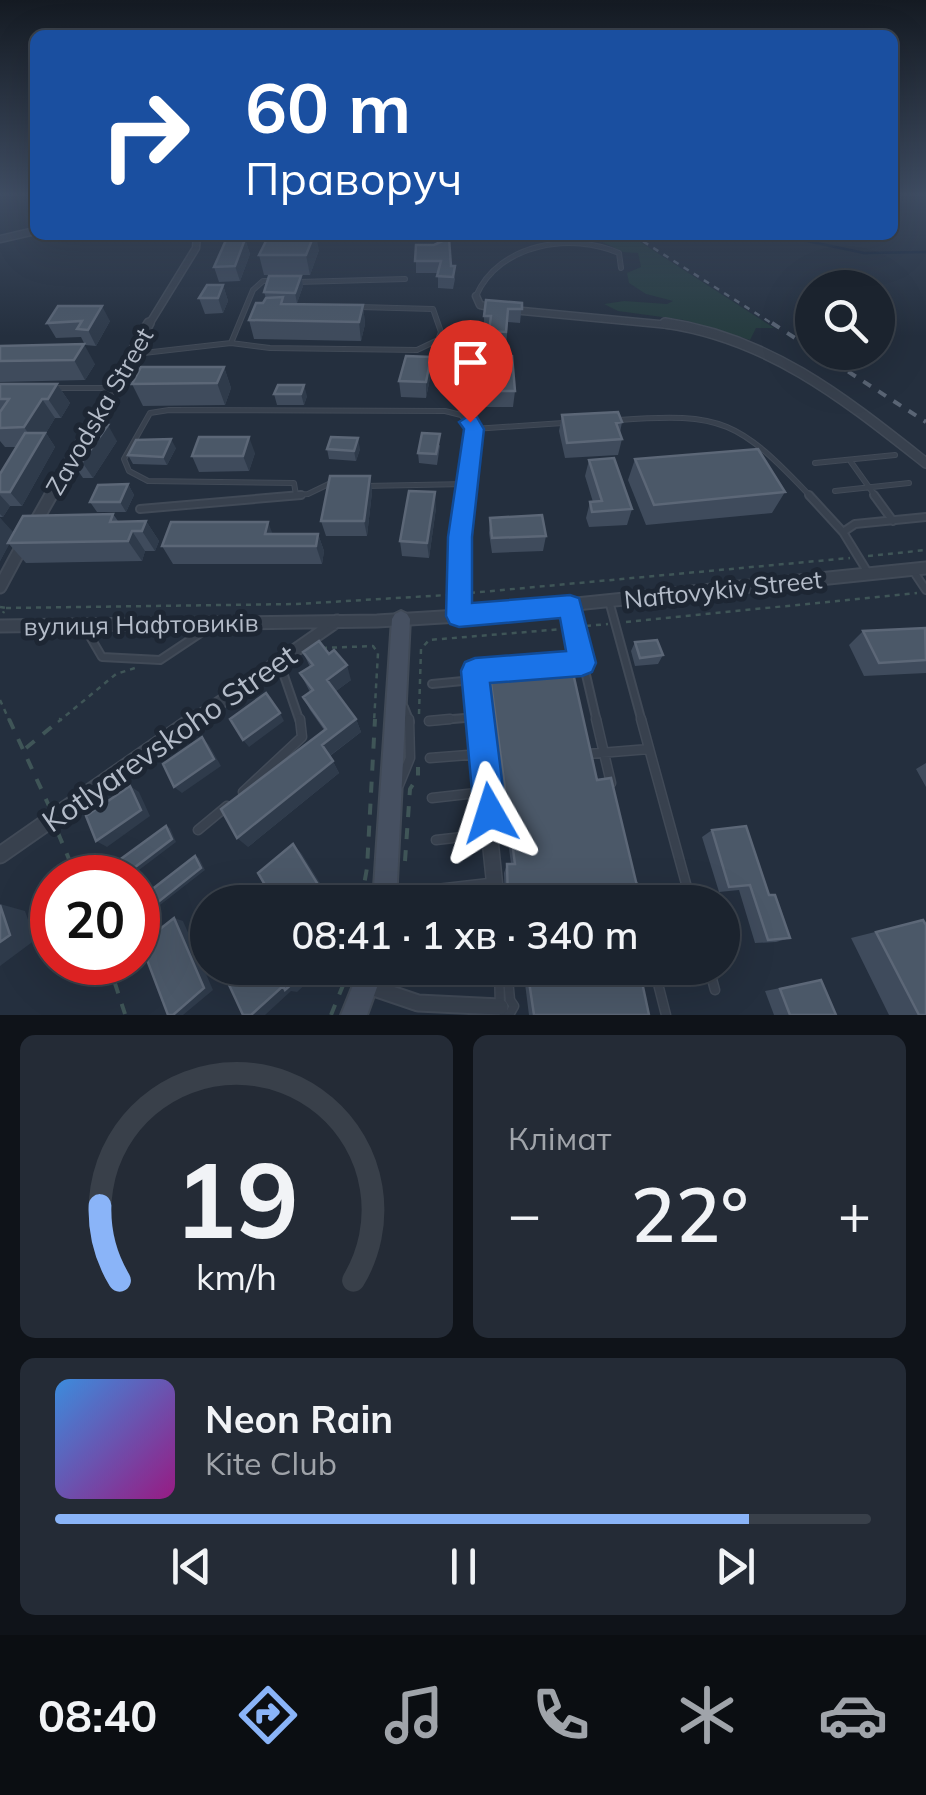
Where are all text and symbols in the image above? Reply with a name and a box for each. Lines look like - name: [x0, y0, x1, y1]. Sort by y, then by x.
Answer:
- text: 60 m: [245, 63, 411, 151]
- icon: right: [80, 70, 210, 200]
- text: Праворуч: [245, 150, 462, 206]
- map controls: [795, 270, 895, 370]
- button: search: [795, 270, 895, 370]
- pin: [428, 320, 513, 423]
- street label: Zavodska Street: [39, 322, 159, 500]
- icon: arrive: [443, 335, 498, 390]
- street label: Naftovykiv Street: [622, 563, 824, 615]
- street label: вулиця Нафтовиків: [23, 606, 259, 642]
- street label: Kotlyarevskoho Street: [34, 636, 304, 840]
- position arrow: [438, 761, 542, 865]
- speed limit sign: 20: [30, 855, 160, 985]
- text: 08:41 · 1 хв · 340 m: [292, 911, 638, 959]
- text: Клімат: [508, 1118, 611, 1158]
- text: 19: [174, 1133, 299, 1264]
- text: 22°: [630, 1167, 749, 1261]
- text: −: [508, 1179, 541, 1248]
- text: +: [838, 1179, 871, 1248]
- text: km/h: [196, 1254, 277, 1299]
- text: Neon Rain: [205, 1395, 393, 1443]
- text: Kite Club: [205, 1443, 337, 1483]
- icon: previous: [164, 1539, 219, 1594]
- icon: pause: [436, 1539, 491, 1594]
- icon: next: [708, 1539, 763, 1594]
- icon: directions: [233, 1680, 303, 1750]
- icon: music: [379, 1680, 449, 1750]
- icon: phone: [526, 1680, 596, 1750]
- icon: climate: [672, 1680, 742, 1750]
- icon: car: [818, 1680, 888, 1750]
- text: 08:40: [38, 1687, 157, 1743]

